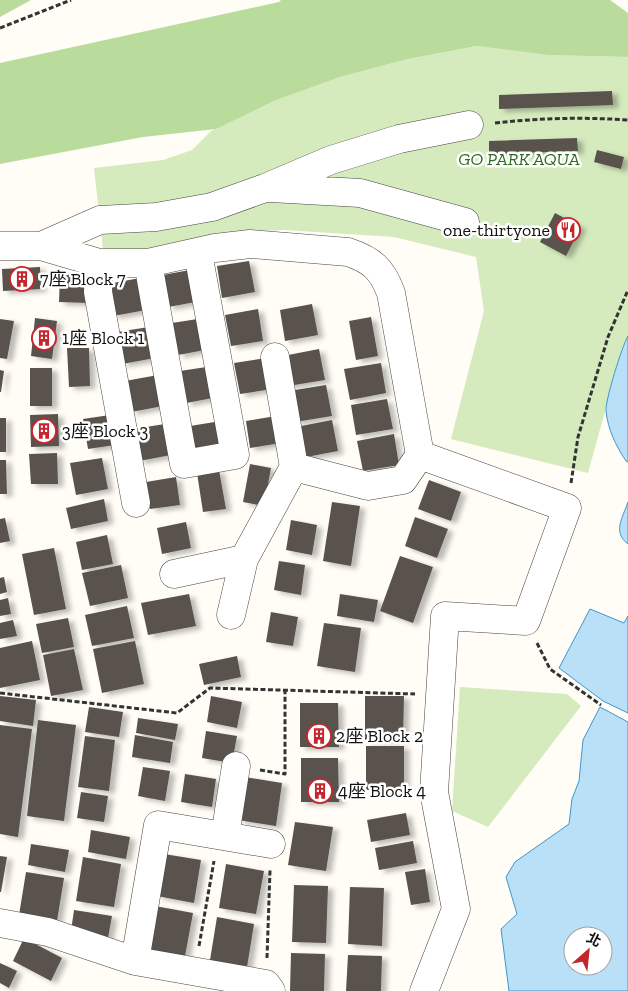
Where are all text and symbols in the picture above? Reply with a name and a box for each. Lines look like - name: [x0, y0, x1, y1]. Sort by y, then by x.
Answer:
- park label: GO PARK AQUA: [458, 148, 580, 170]
- restaurant icon: one-thirtyone: [555, 217, 581, 243]
- place label: one-thirtyone: [443, 219, 550, 241]
- building icon: 7座 Block 7: [9, 266, 35, 292]
- place label: 7座 Block 7: [40, 268, 126, 290]
- building icon: 1座 Block 1: [31, 325, 57, 351]
- place label: 1座 Block 1: [62, 327, 145, 349]
- building icon: 3座 Block 3: [31, 418, 57, 444]
- place label: 3座 Block 3: [62, 420, 148, 442]
- building icon: 2座 Block 2: [306, 723, 332, 749]
- place label: 2座 Block 2: [336, 725, 423, 747]
- building icon: 4座 Block 4: [307, 778, 333, 804]
- place label: 4座 Block 4: [338, 780, 426, 802]
- north arrow: [563, 926, 613, 976]
- text: 北: [584, 929, 604, 951]

